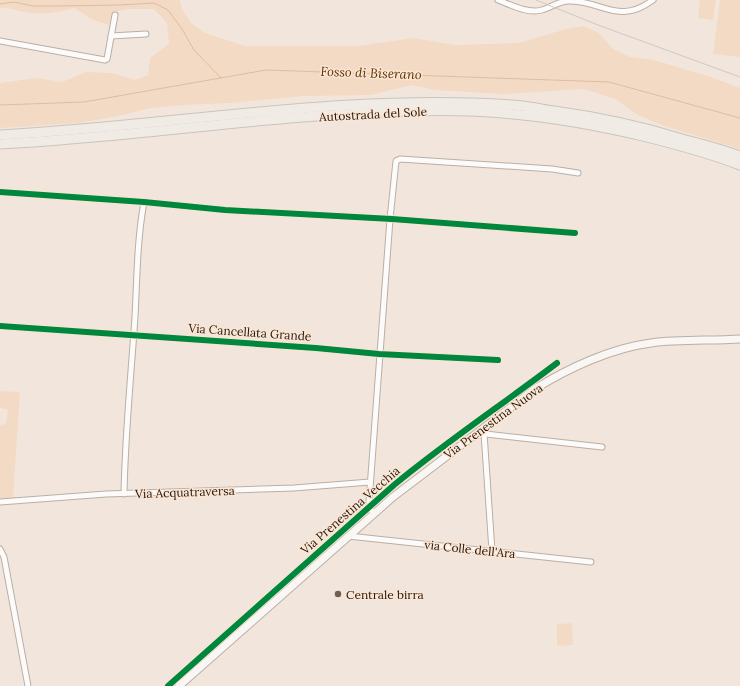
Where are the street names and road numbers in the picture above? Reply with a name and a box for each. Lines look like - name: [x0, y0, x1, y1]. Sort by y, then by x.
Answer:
- street label: Autostrada del Sole: [318, 104, 428, 124]
- street label: Via Cancellata Grande: [187, 320, 312, 344]
- street label: Via Prenestina Nuova: [440, 380, 545, 463]
- street label: Via Prenestina Vecchia: [297, 463, 403, 558]
- street label: Via Acquatraversa: [134, 483, 235, 501]
- street label: via Colle dell'Ara: [424, 537, 516, 561]

